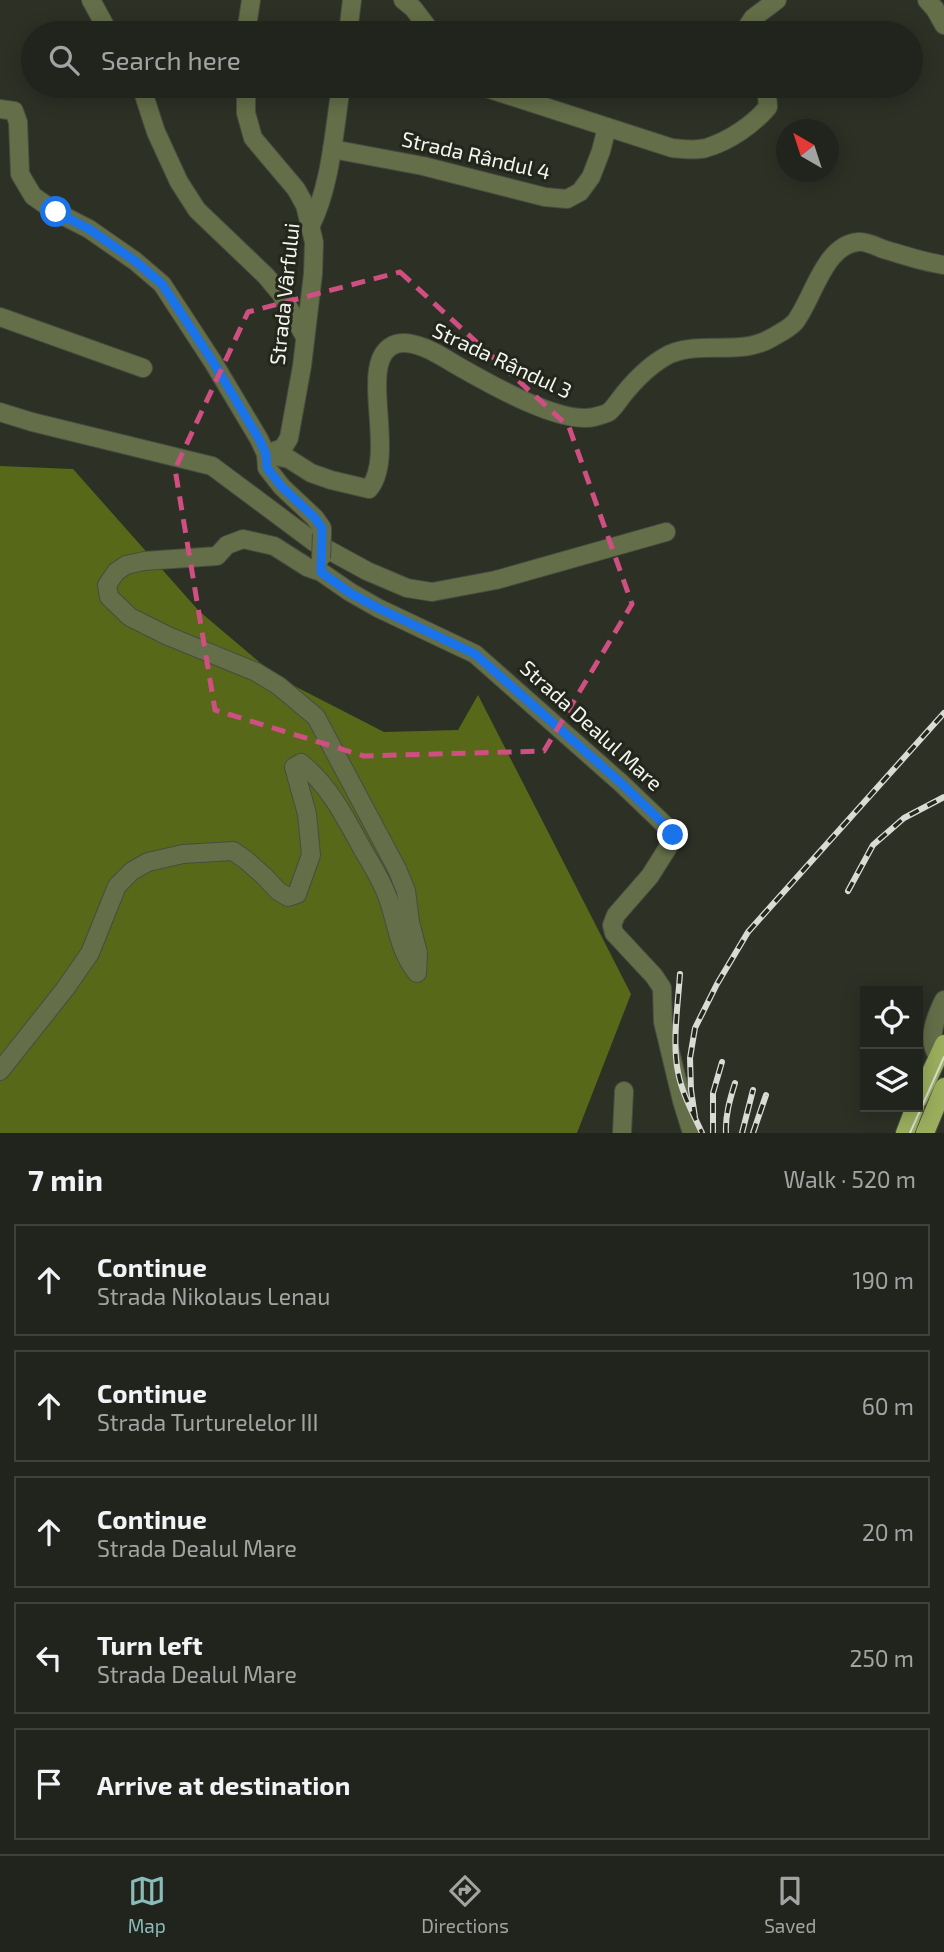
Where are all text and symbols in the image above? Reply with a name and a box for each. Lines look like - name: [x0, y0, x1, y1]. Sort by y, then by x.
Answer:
- search box: [21, 21, 923, 98]
- icon: search: [45, 41, 83, 79]
- text: Search here: [101, 44, 241, 75]
- north arrow: [776, 119, 839, 182]
- street label: Strada Rândul 4: [400, 125, 553, 184]
- route start: [40, 196, 71, 227]
- street label: Strada Vârfului: [264, 221, 303, 366]
- street label: Strada Rândul 3: [429, 316, 576, 403]
- street label: Strada Dealul Mare: [516, 655, 668, 795]
- route end: [657, 819, 688, 850]
- map controls: [860, 986, 923, 1112]
- button: locate: [860, 986, 923, 1049]
- button: layers: [860, 1049, 923, 1112]
- text: 7 min: [28, 1161, 103, 1197]
- text: Walk · 520 m: [783, 1165, 916, 1193]
- text: Continue: [97, 1251, 207, 1282]
- icon: ahead: [30, 1261, 68, 1299]
- text: 190 m: [853, 1266, 914, 1294]
- text: Strada Nikolaus Lenau: [97, 1282, 330, 1310]
- text: Continue: [97, 1377, 207, 1408]
- icon: ahead: [30, 1387, 68, 1425]
- text: 60 m: [862, 1392, 914, 1420]
- text: Strada Turturelelor III: [97, 1408, 319, 1436]
- text: Continue: [97, 1503, 207, 1534]
- icon: ahead: [30, 1513, 68, 1551]
- text: 20 m: [862, 1518, 914, 1546]
- text: Strada Dealul Mare: [97, 1534, 297, 1562]
- text: Turn left: [97, 1629, 203, 1660]
- icon: left: [30, 1639, 68, 1677]
- text: 250 m: [850, 1644, 914, 1672]
- text: Strada Dealul Mare: [97, 1660, 297, 1688]
- icon: arrive: [30, 1765, 68, 1803]
- text: Arrive at destination: [97, 1769, 350, 1800]
- tab: Map: [128, 1872, 166, 1937]
- tab: Directions: [421, 1872, 509, 1937]
- tab: Saved: [764, 1872, 816, 1937]

